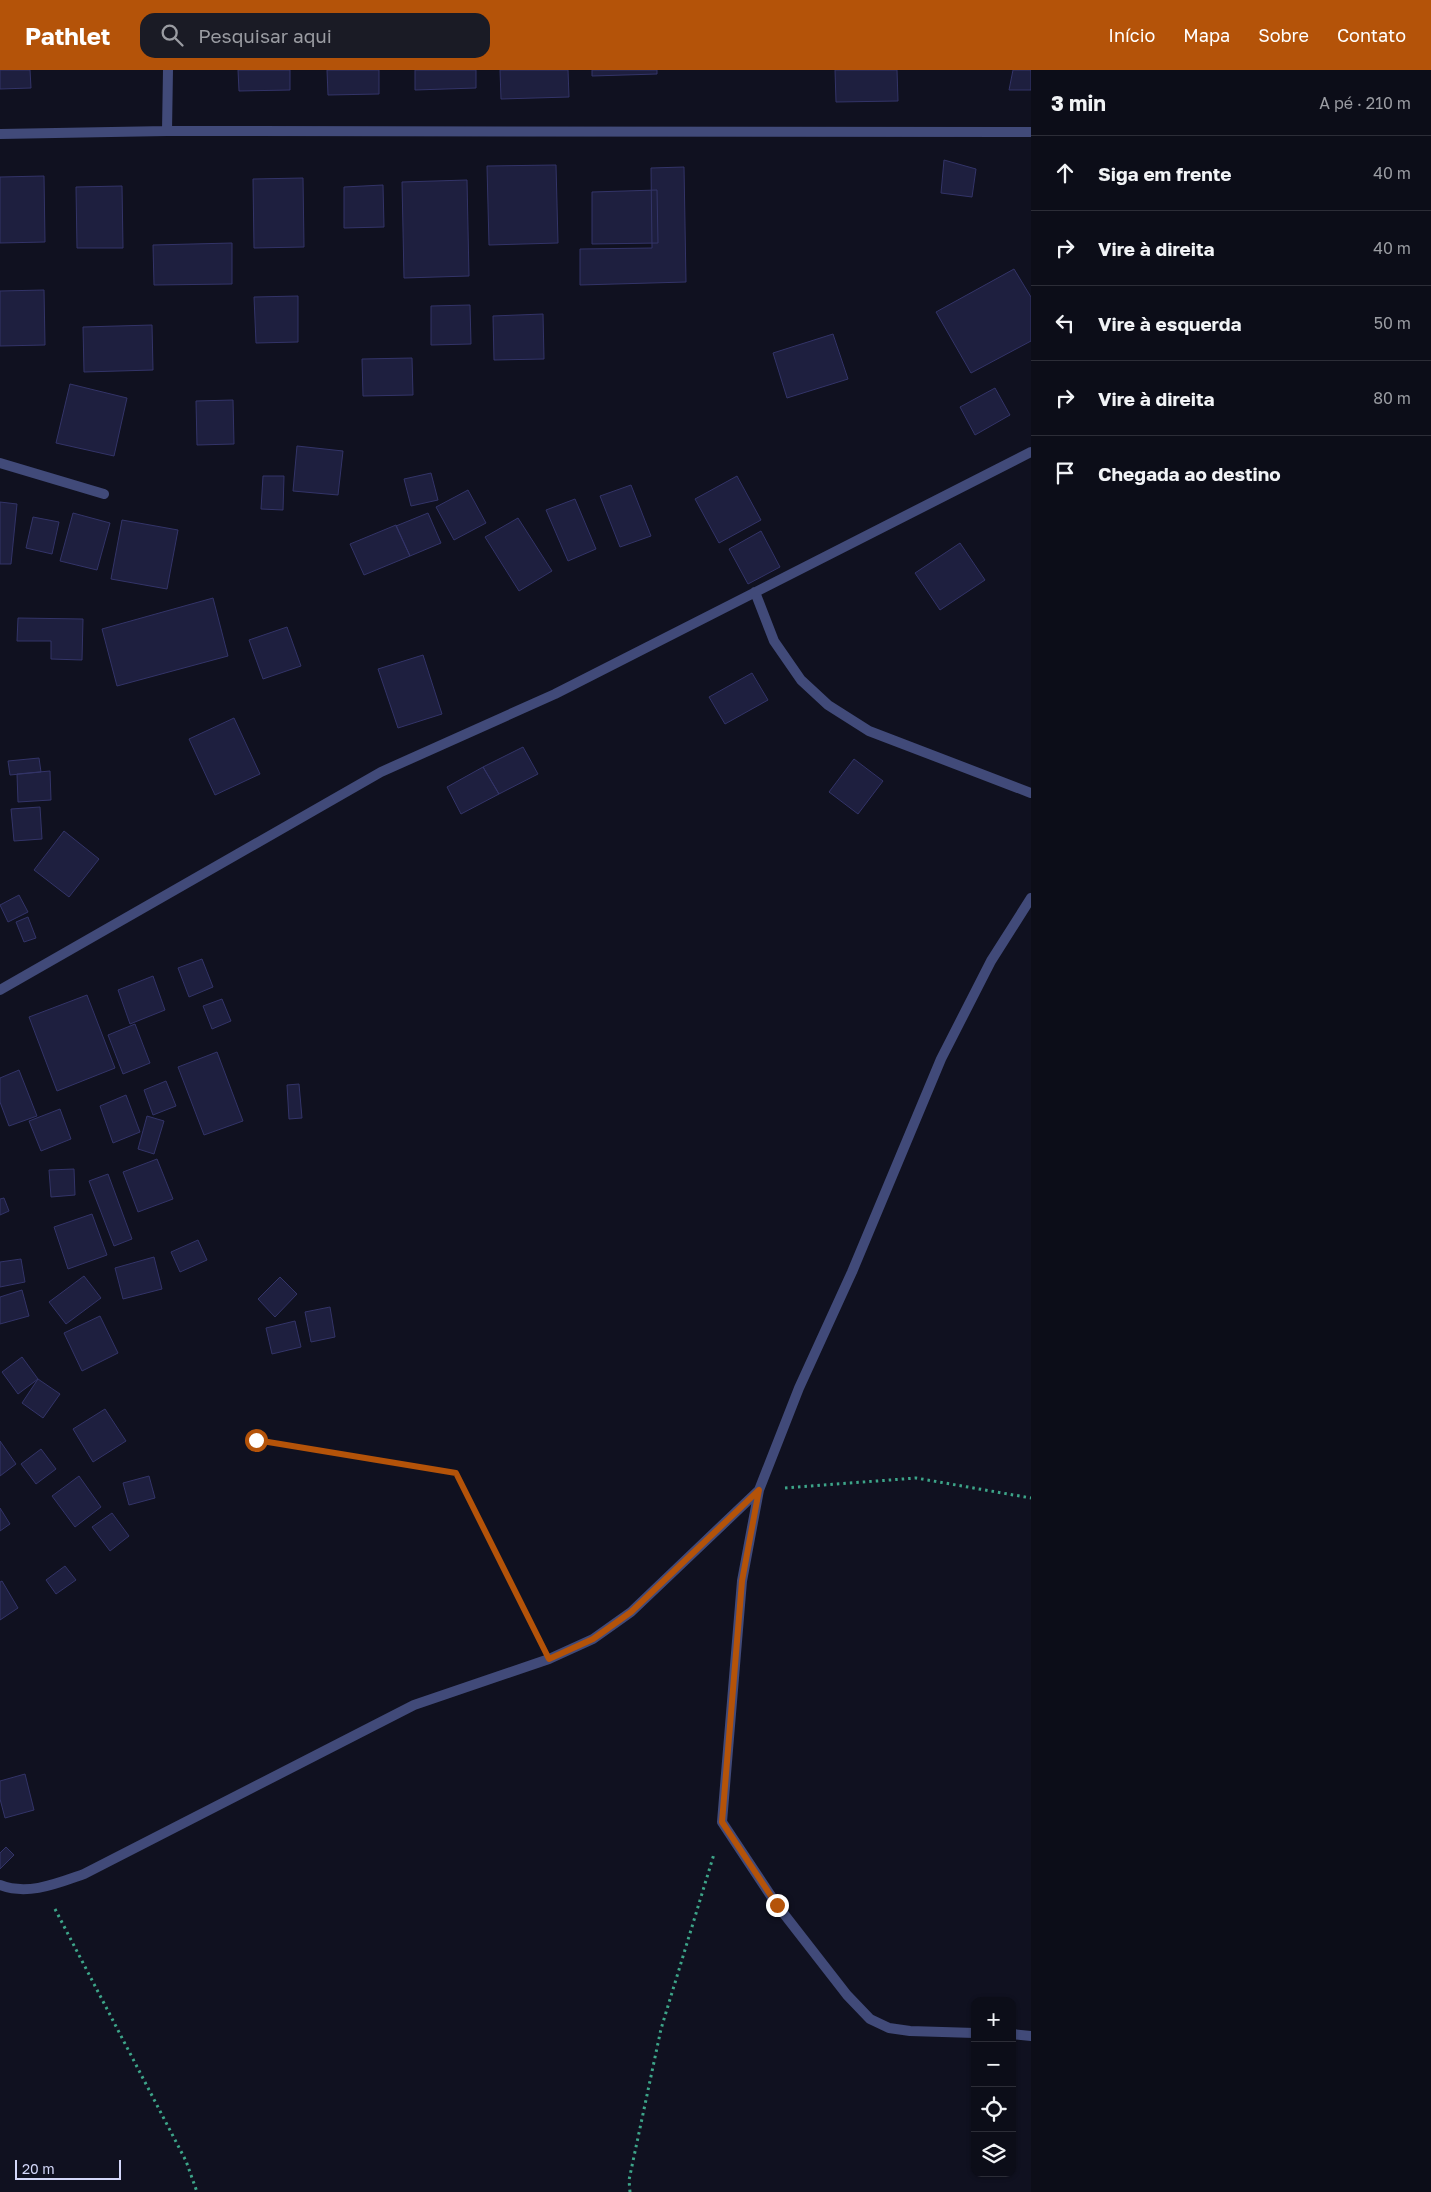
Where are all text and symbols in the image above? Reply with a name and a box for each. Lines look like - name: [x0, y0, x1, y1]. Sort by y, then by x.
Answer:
- search box: [140, 13, 490, 58]
- text: Pathlet: [25, 21, 110, 50]
- icon: search: [158, 21, 186, 49]
- text: Pesquisar aqui: [198, 24, 332, 47]
- text: Início: [1108, 24, 1155, 46]
- text: Mapa: [1183, 24, 1230, 46]
- text: Sobre: [1258, 24, 1309, 46]
- text: Contato: [1337, 24, 1406, 46]
- text: 3 min: [1051, 90, 1106, 116]
- text: A pé · 210 m: [1319, 93, 1411, 113]
- icon: ahead: [1051, 159, 1079, 187]
- text: Siga em frente: [1098, 162, 1232, 185]
- text: 40 m: [1373, 163, 1411, 183]
- icon: right: [1051, 234, 1079, 262]
- text: Vire à direita: [1098, 237, 1215, 260]
- text: 40 m: [1373, 238, 1411, 258]
- icon: left: [1051, 309, 1079, 337]
- text: Vire à esquerda: [1098, 312, 1241, 335]
- text: 50 m: [1374, 313, 1411, 333]
- icon: right: [1051, 384, 1079, 412]
- text: Vire à direita: [1098, 387, 1215, 410]
- text: 80 m: [1373, 388, 1411, 408]
- icon: arrive: [1051, 459, 1079, 487]
- text: Chegada ao destino: [1098, 462, 1281, 485]
- route start: [245, 1429, 268, 1452]
- route end: [766, 1894, 789, 1917]
- map controls: [971, 1997, 1016, 2177]
- button: +: [971, 1997, 1016, 2042]
- button: −: [971, 2042, 1016, 2087]
- button: locate: [971, 2087, 1016, 2132]
- button: layers: [971, 2132, 1016, 2177]
- scale bar: [15, 2157, 121, 2180]
- text: 20 m: [22, 2160, 55, 2177]

